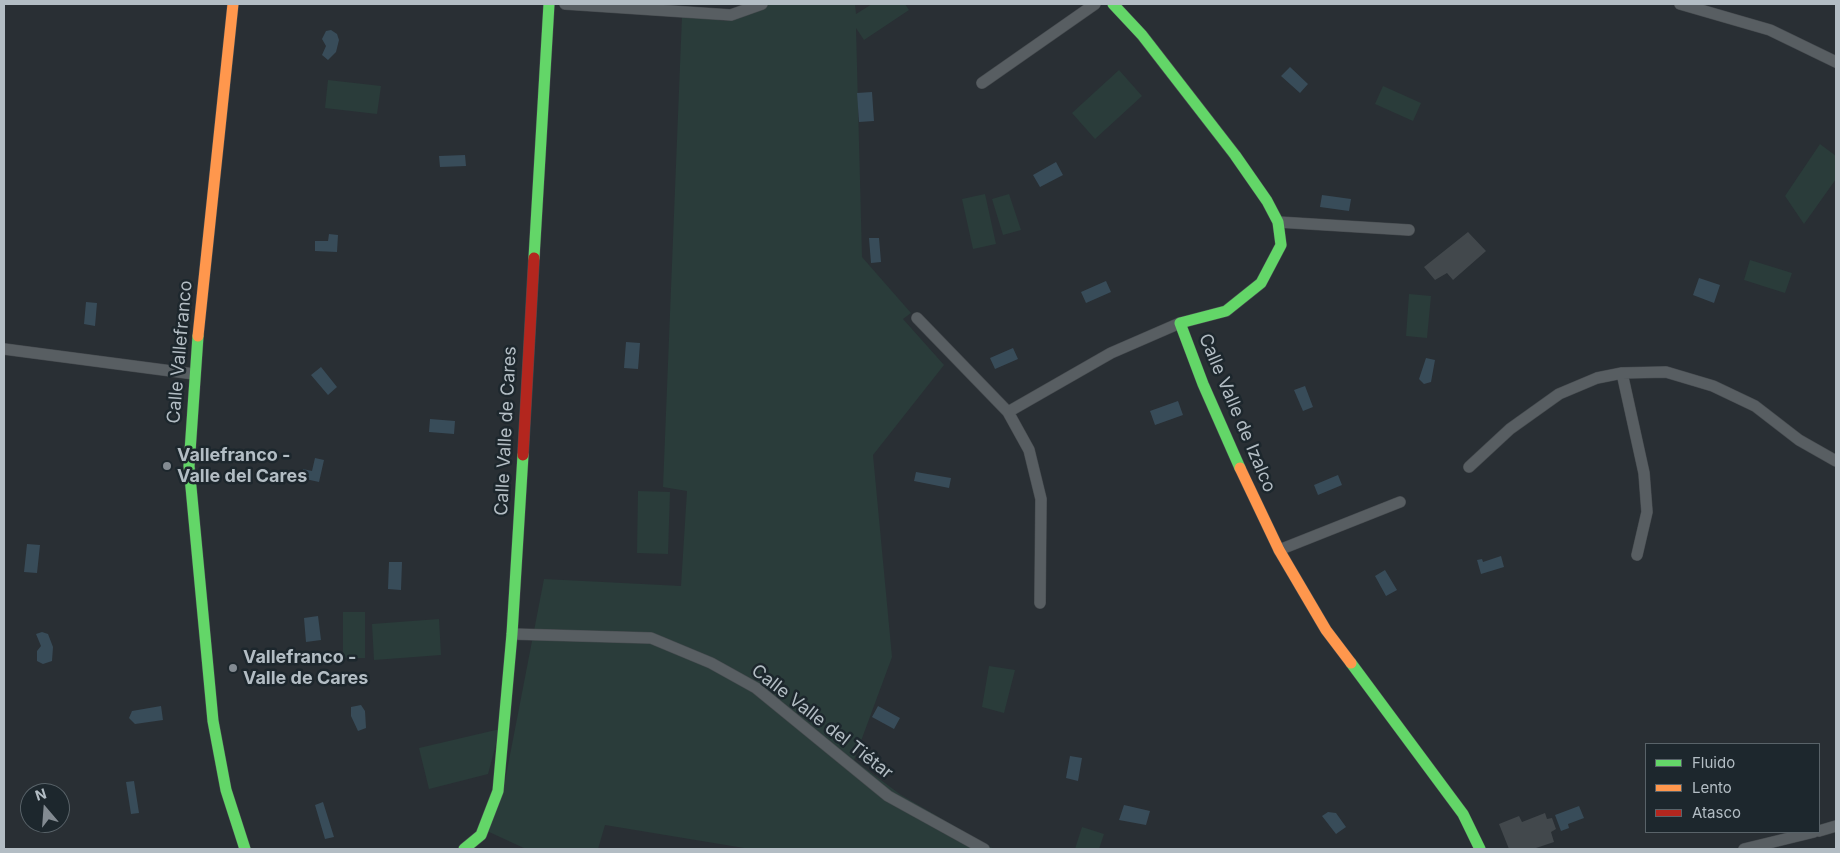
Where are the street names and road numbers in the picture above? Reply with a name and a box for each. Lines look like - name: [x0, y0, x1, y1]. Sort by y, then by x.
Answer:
- street label: Calle Vallefranco: [163, 280, 197, 424]
- street label: Calle Valle de Izalco: [1194, 330, 1280, 496]
- street label: Calle Valle de Cares: [491, 346, 521, 516]
- street label: Calle Valle del Tiétar: [747, 660, 897, 784]

